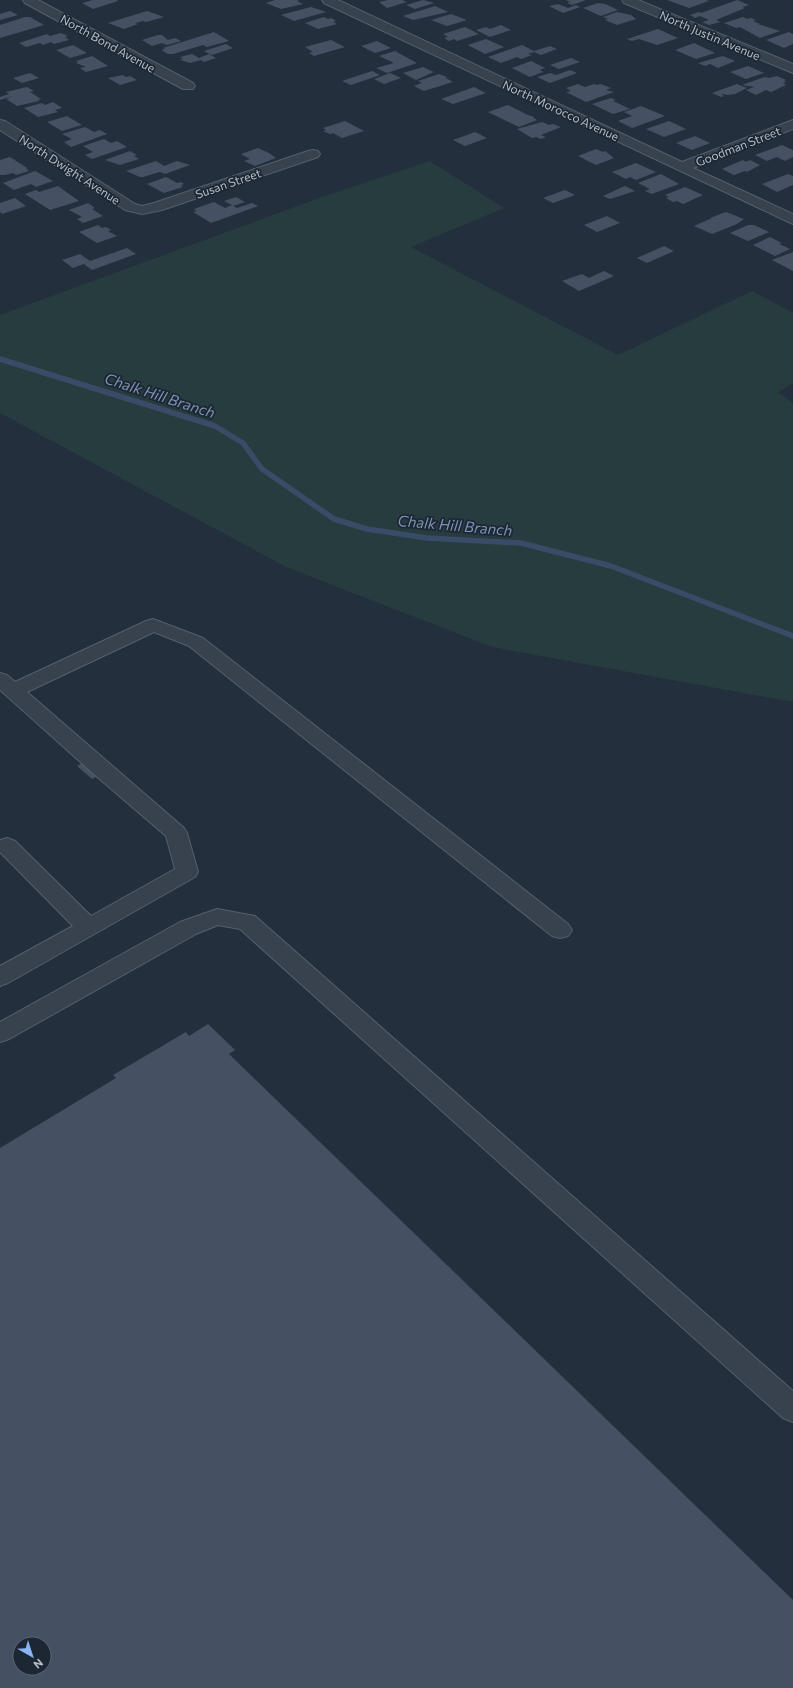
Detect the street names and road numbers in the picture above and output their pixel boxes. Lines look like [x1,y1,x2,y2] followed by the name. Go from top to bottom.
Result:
[657,7,762,63] street label: North Justin Avenue
[58,11,158,75] street label: North Bond Avenue
[501,77,621,143] street label: North Morocco Avenue
[694,123,783,169] street label: Goodman Street
[17,131,123,207] street label: North Dwight Avenue
[193,165,263,201] street label: Susan Street

